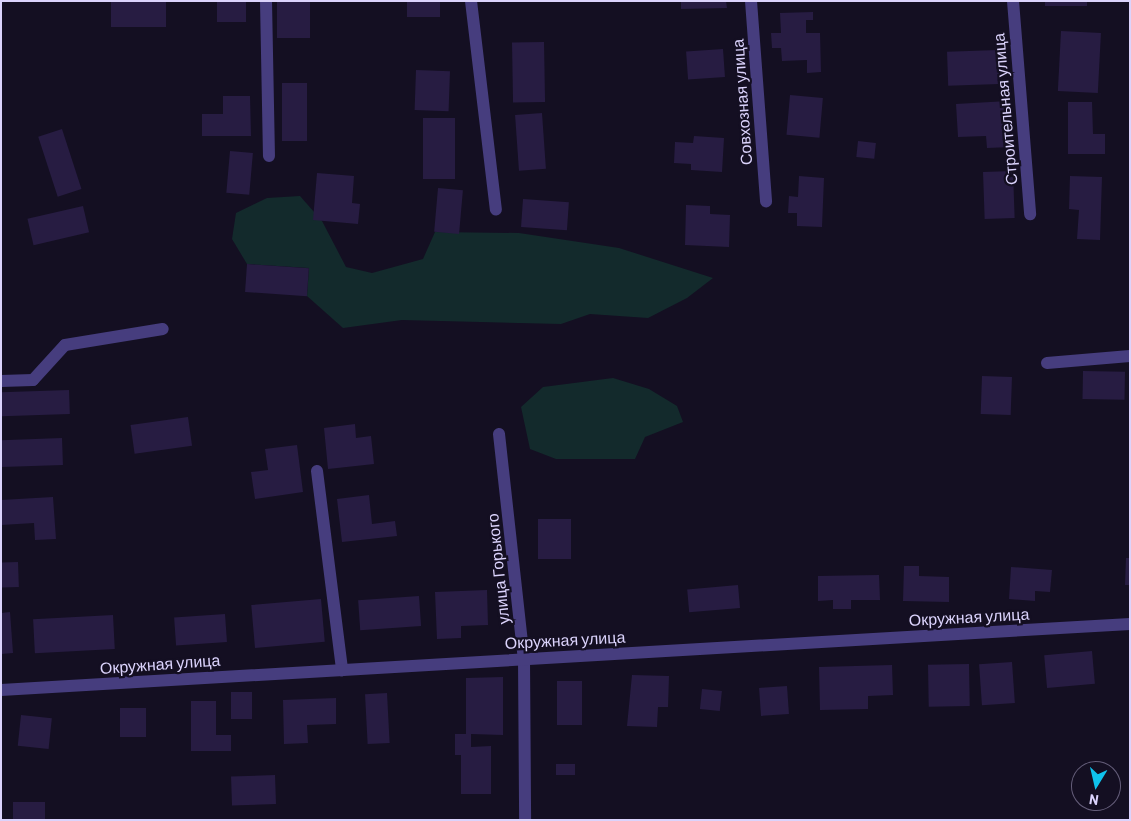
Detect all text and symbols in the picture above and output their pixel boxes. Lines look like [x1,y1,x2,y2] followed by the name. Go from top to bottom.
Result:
[989,32,1021,186] street label: Строительная улица
[728,38,756,166] street label: Совхозная улица
[483,513,513,625] street label: улица Горького
[908,604,1030,630] street label: Окружная улица
[504,627,626,653] street label: Окружная улица
[99,650,221,678] street label: Окружная улица
[1071,761,1121,811] north arrow
[1088,791,1100,809] text: N

